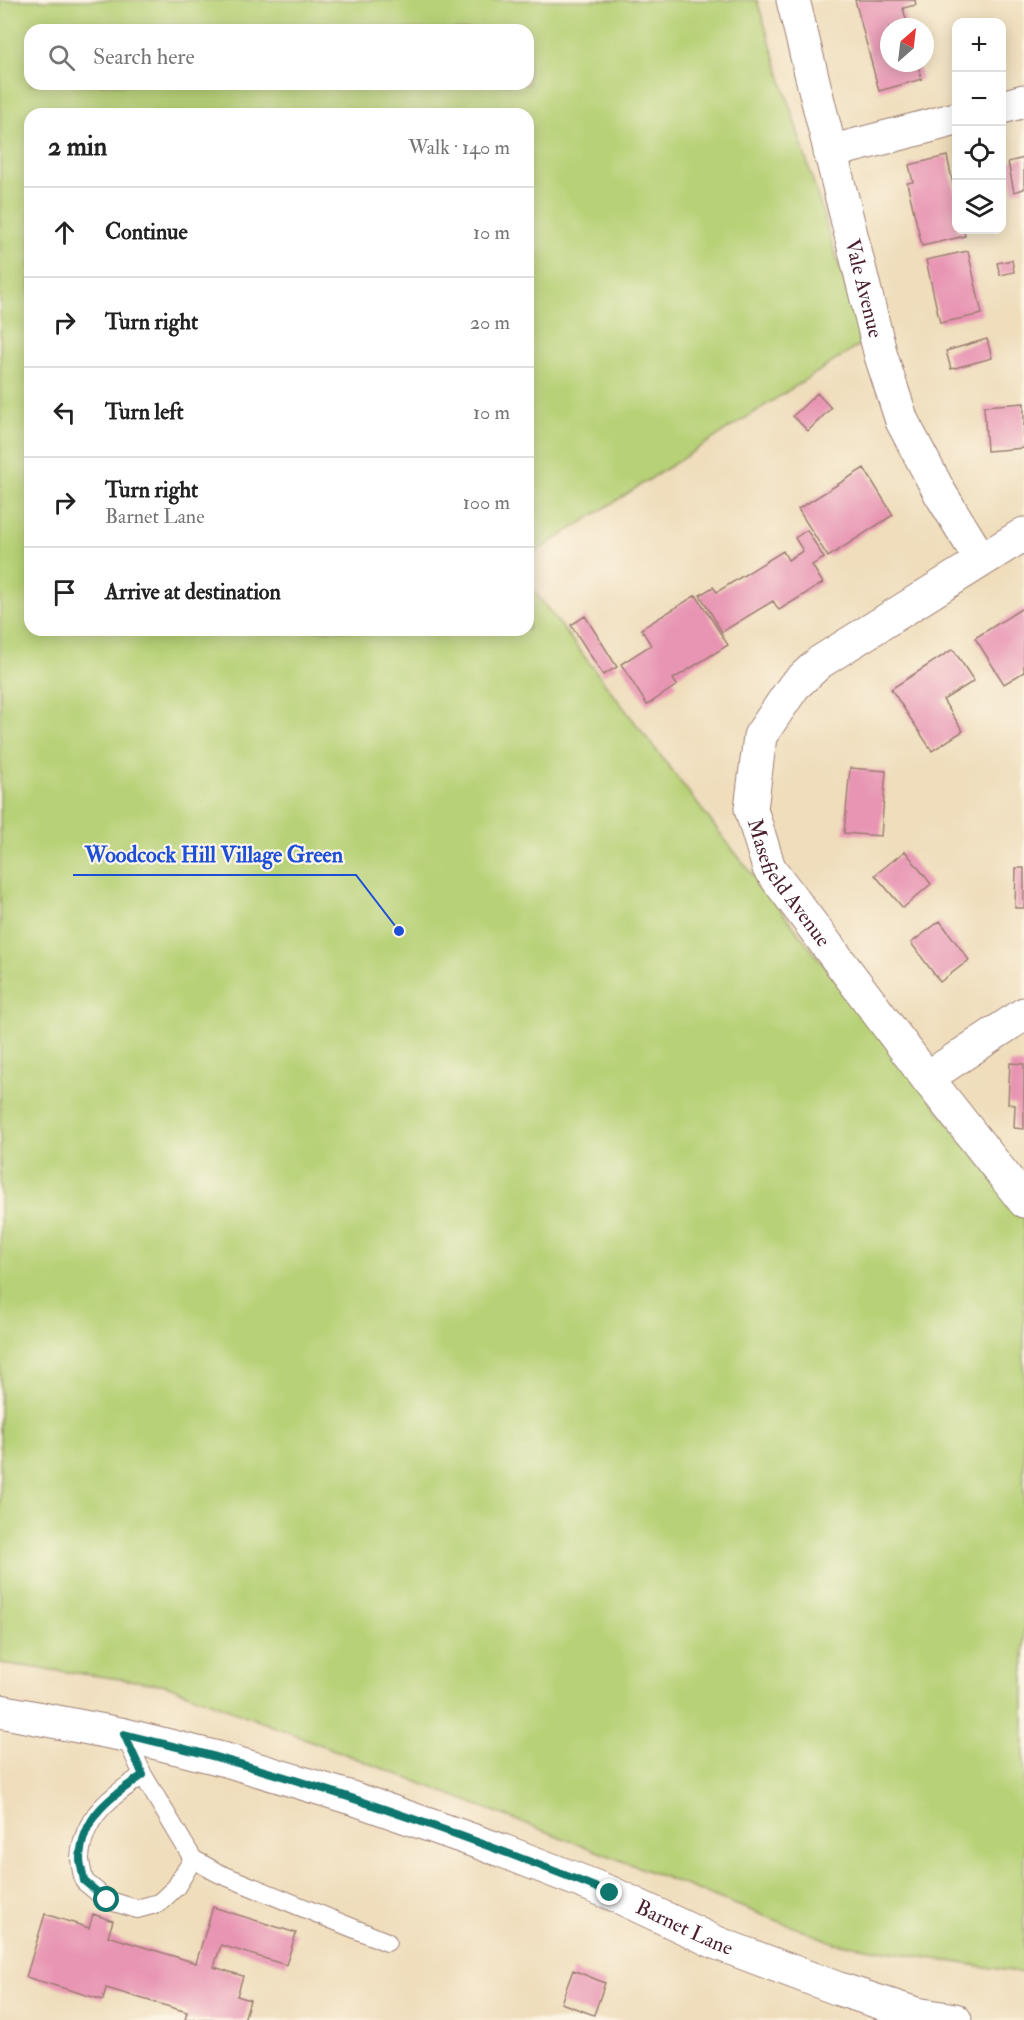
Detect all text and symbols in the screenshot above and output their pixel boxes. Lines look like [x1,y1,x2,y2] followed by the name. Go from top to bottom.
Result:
[880,18,934,72] north arrow
[952,18,1006,234] map controls
[952,18,1006,72] button: +
[24,24,534,90] search box
[45,41,78,74] icon: search
[93,43,195,71] text: Search here
[952,72,1006,126] button: −
[952,126,1006,180] button: locate
[48,131,107,163] text: 2 min
[408,135,510,160] text: Walk · 140 m
[952,180,1006,234] button: layers
[48,216,81,249] icon: ahead
[105,218,188,246] text: Continue
[473,220,510,245] text: 10 m
[839,236,889,341] street label: Vale Avenue
[48,306,81,339] icon: right
[105,308,198,336] text: Turn right
[470,310,510,335] text: 20 m
[48,396,81,429] icon: left
[105,398,184,426] text: Turn left
[473,400,510,425] text: 10 m
[105,476,198,504] text: Turn right
[48,486,81,519] icon: right
[463,490,510,515] text: 100 m
[105,504,205,529] text: Barnet Lane
[48,576,81,609] icon: arrive
[105,578,281,606] text: Arrive at destination
[741,815,837,953] street label: Masefield Avenue
[73,835,356,875] callout: Woodcock Hill Village Green
[84,841,344,870] text: Woodcock Hill Village Green
[596,1879,622,1905] route end
[93,1886,119,1912] route start
[631,1894,737,1962] street label: Barnet Lane

